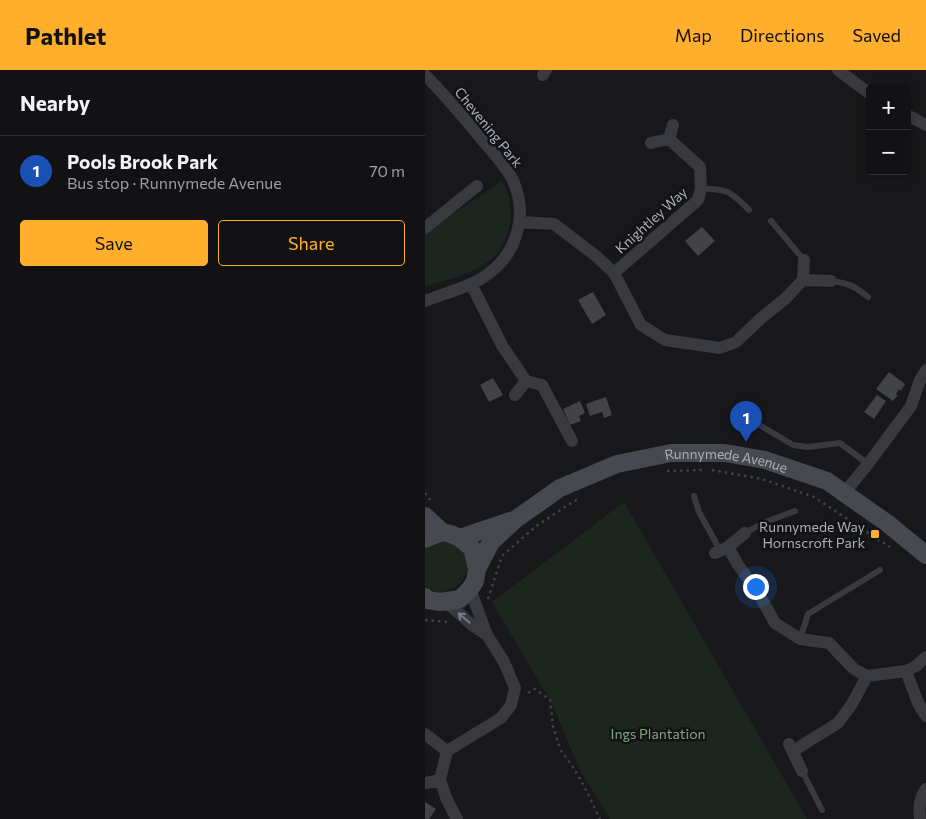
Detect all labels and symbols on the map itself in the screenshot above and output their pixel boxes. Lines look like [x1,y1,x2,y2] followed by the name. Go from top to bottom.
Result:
[451,83,527,171] street label: Chevening Park
[611,183,691,257] street label: Knightley Way
[730,401,762,442] pin: 1
[663,444,790,476] street label: Runnymede Avenue
[759,518,865,551] place label: Runnymede Way Hornscroft Park
[869,528,881,540] marker: Runnymede Way Hornscroft Park
[743,574,769,600] your location
[458,612,471,624] one-way arrow
[610,725,706,742] park label: Ings Plantation

